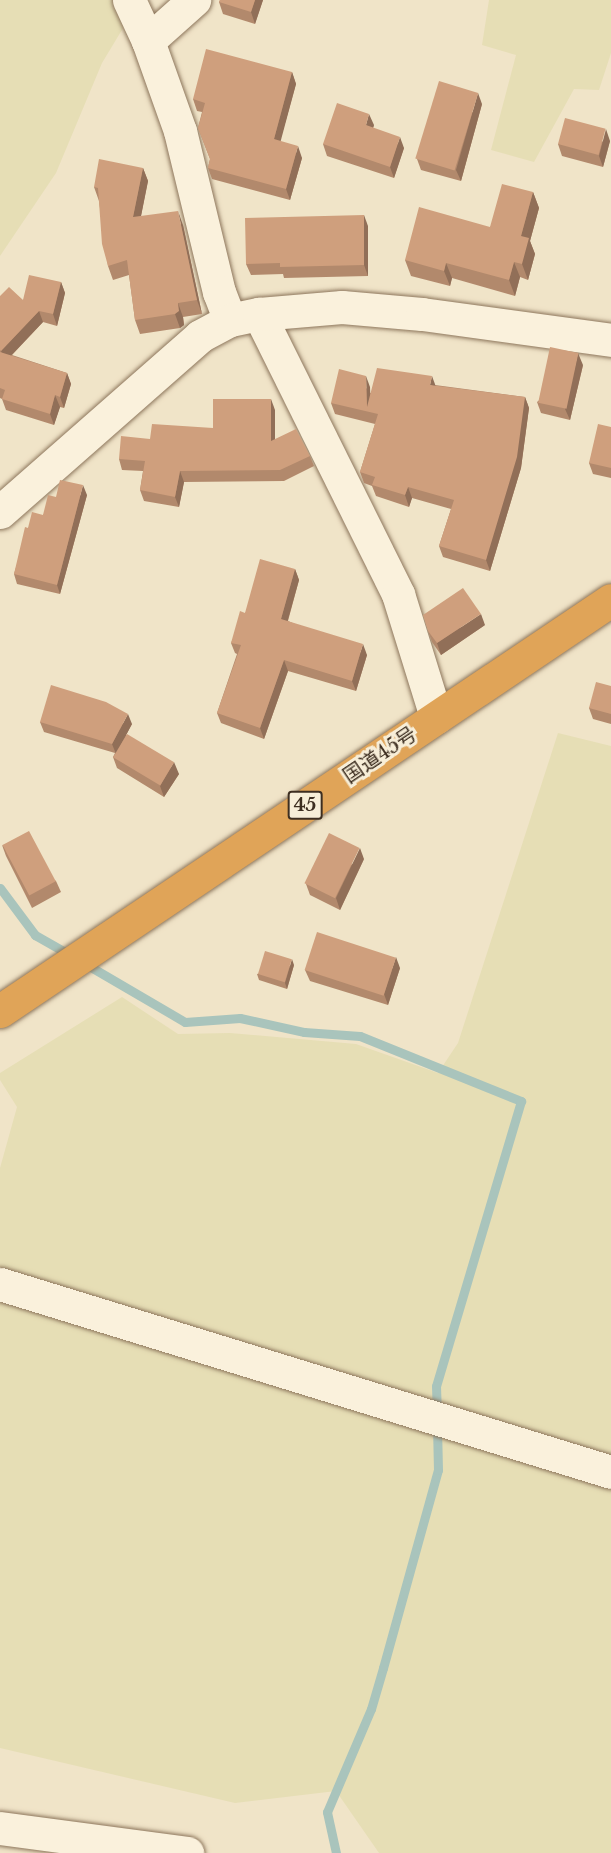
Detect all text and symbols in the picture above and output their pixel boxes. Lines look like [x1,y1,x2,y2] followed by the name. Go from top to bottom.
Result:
[339,722,421,788] street label: 国道45号
[287,790,323,820] road number: 45

